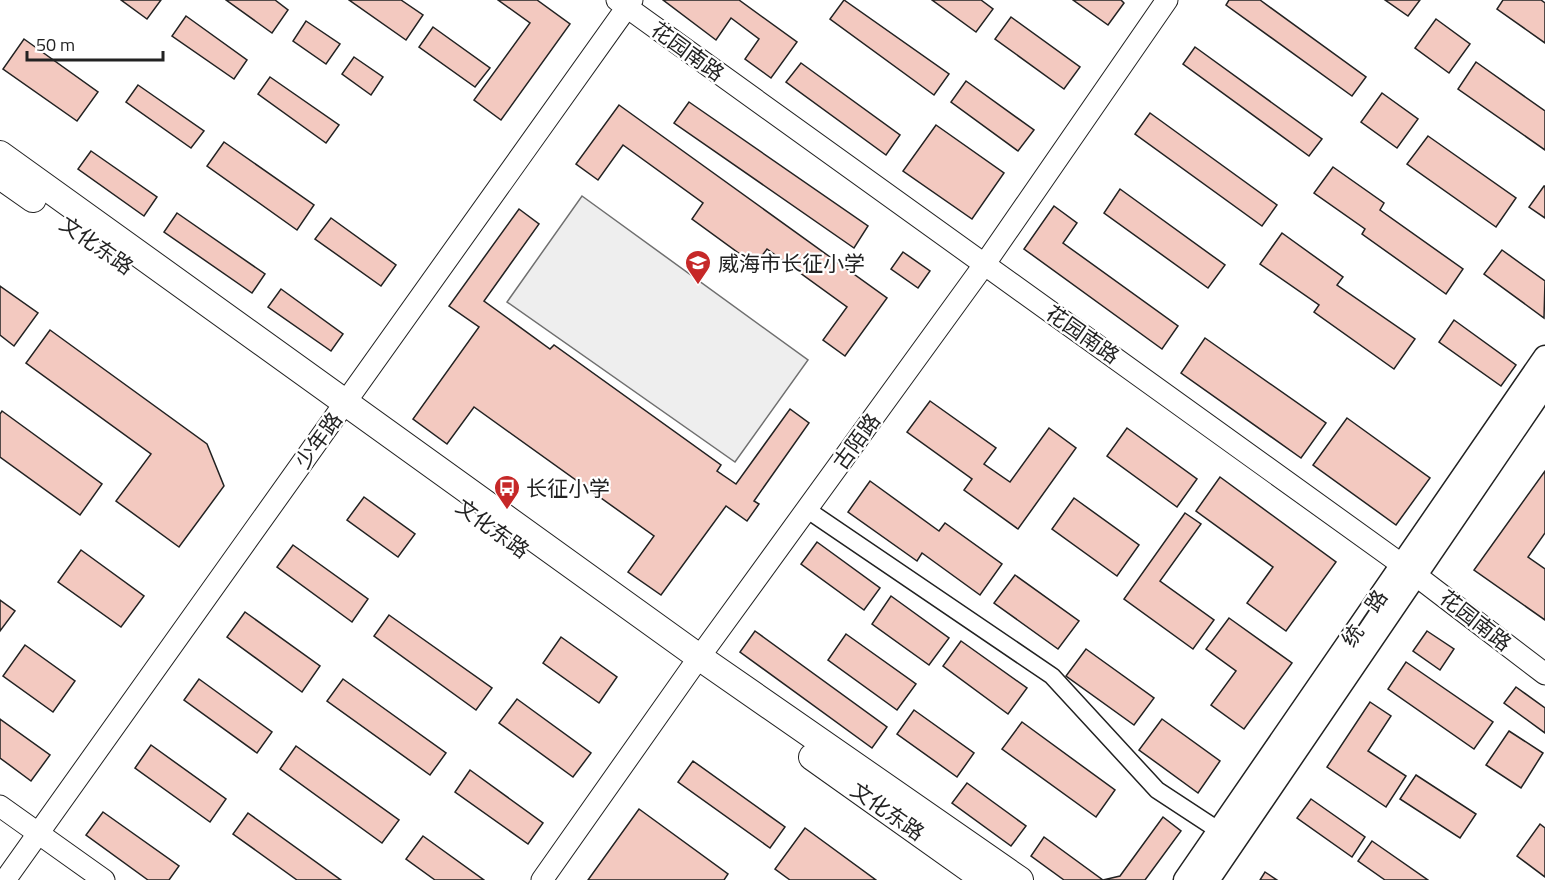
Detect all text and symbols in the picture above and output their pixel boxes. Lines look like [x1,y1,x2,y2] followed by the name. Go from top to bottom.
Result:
[645,13,731,89] street label: 花园南路
[27,24,164,62] scale bar
[36,31,75,58] text: 50 m
[53,208,141,282] street label: 文化东路
[718,247,865,279] place label: 威海市长征小学
[683,248,713,286] school or university icon: 威海市长征小学
[1039,297,1127,371] street label: 花园南路
[287,405,349,475] street label: 少年路
[825,406,887,476] street label: 古陌路
[526,472,610,504] place label: 长征小学
[492,473,522,511] bus stop icon: 长征小学
[450,490,536,566] street label: 文化东路
[1433,582,1519,658] street label: 花园南路
[1333,583,1395,653] street label: 统一路
[844,774,932,848] street label: 文化东路

